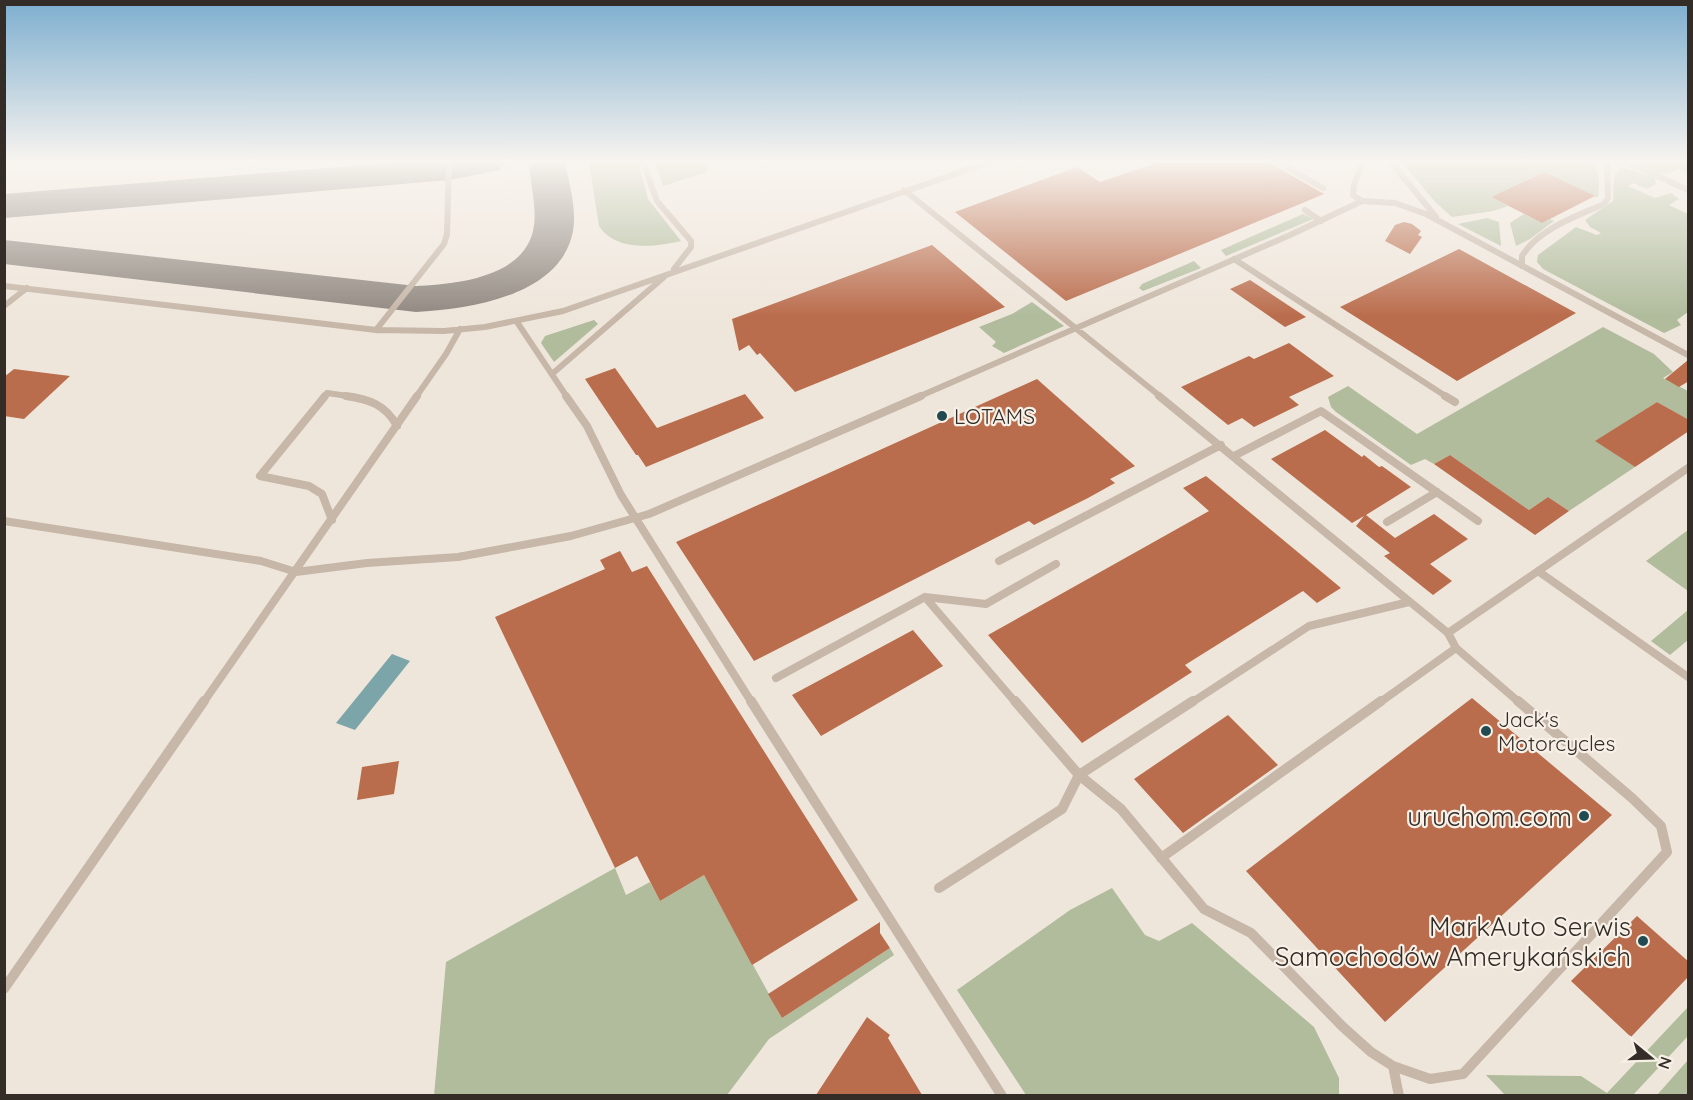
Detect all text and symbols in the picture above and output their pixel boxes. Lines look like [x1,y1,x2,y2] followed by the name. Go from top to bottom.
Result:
[954,403,1035,429] place label: LOTAMS
[935,409,949,423] marker: LOTAMS
[1498,706,1615,756] place label: Jack's Motorcycles
[1479,724,1493,738] marker: Jack's Motorcycles
[1407,800,1572,833] place label: uruchom.com
[1577,809,1591,823] marker: uruchom.com
[1275,910,1631,973] place label: MarkAuto Serwis Samochodów Amerykańskich
[1636,934,1650,948] marker: MarkAuto Serwis Samochodów Amerykańskich
[1621,1028,1681,1088] north arrow
[1654,1054,1677,1072] text: N

